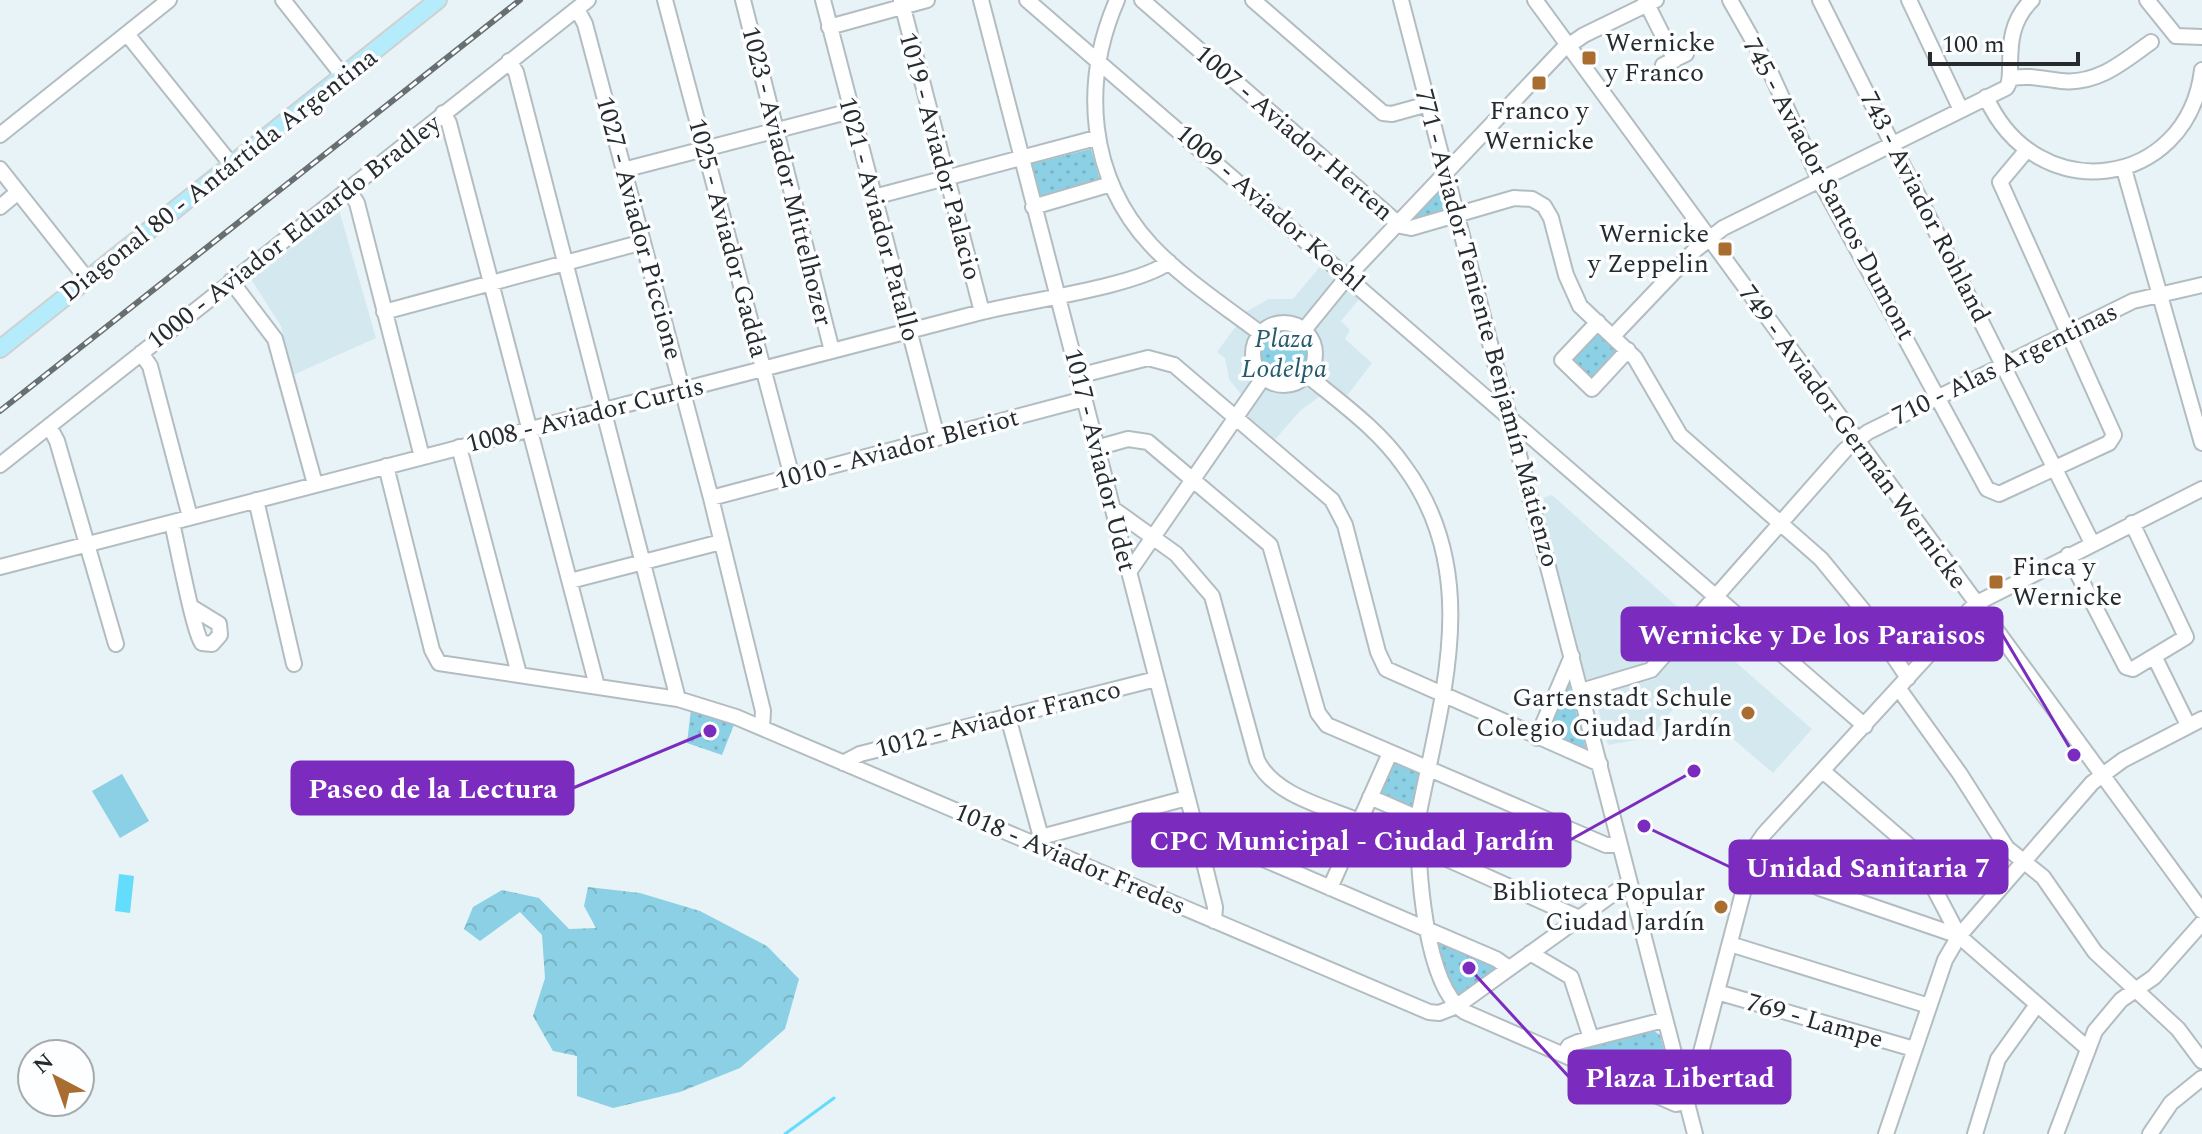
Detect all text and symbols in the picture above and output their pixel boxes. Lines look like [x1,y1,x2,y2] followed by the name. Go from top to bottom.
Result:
[1930,16,2078,66] scale bar
[730,22,844,330] street label: 1023 - Aviador Mittelhozer
[1604,23,1715,93] place label: Wernicke y Franco
[888,27,992,285] street label: 1019 - Aviador Palacio
[1942,27,2005,63] text: 100 m
[1732,31,1926,347] street label: 745 - Aviador Santos Dumont
[1185,35,1403,231] street label: 1007 - Aviador Herten
[52,38,387,312] street label: Diagonal 80 - Antártida Argentina
[1580,49,1598,67] marker: Wernicke y Franco
[1530,74,1548,92] marker: Franco y Wernicke
[1404,84,1570,572] street label: 771 - Aviador Teniente Benjamín Matienzo
[1849,84,2001,330] street label: 743 - Aviador Rohland
[1484,91,1594,161] place label: Franco y Wernicke
[585,92,693,364] street label: 1027 - Aviador Piccione
[827,92,931,346] street label: 1021 - Aviador Patallo
[138,103,451,360] street label: 1000 - Aviador Eduardo Bradley
[677,114,779,362] street label: 1025 - Aviador Gadda
[1166,114,1374,302] street label: 1009 - Aviador Koehl
[1587,214,1709,284] place label: Wernicke y Zeppelin
[1716,240,1734,258] marker: Wernicke y Zeppelin
[1729,276,1977,598] street label: 749 - Aviador Germán Wernicke
[1885,292,2125,436] street label: 710 - Alas Argentinas
[1241,319,1327,389] park label: Plaza Lodelpa
[1053,344,1147,576] street label: 1017 - Aviador Udet
[462,366,708,464] street label: 1008 - Aviador Curtis
[771,397,1023,501] street label: 1010 - Aviador Bleriot
[2012,547,2122,617] place label: Finca y Wernicke
[1987,573,2005,591] marker: Finca y Wernicke
[1622,608,2002,660] callout: Wernicke y De los Paraisos
[1638,614,1986,657] text: Wernicke y De los Paraisos
[871,669,1125,769] street label: 1012 - Aviador Franco
[1476,678,1732,748] place label: Gartenstadt Schule Colegio Ciudad Jardín
[1739,704,1757,722] marker: Gartenstadt Schule Colegio Ciudad Jardín
[292,762,573,814] callout: Paseo de la Lectura
[308,768,558,811] text: Paseo de la Lectura
[948,792,1192,926] street label: 1018 - Aviador Fredes
[1133,814,1570,866] callout: CPC Municipal - Ciudad Jardín
[1150,820,1554,863] text: CPC Municipal - Ciudad Jardín
[1730,841,2007,893] callout: Unidad Sanitaria 7
[1746,847,1990,890] text: Unidad Sanitaria 7
[1492,872,1705,942] place label: Biblioteca Popular Ciudad Jardín
[1712,898,1730,916] marker: Biblioteca Popular Ciudad Jardín
[1742,982,1888,1060] street label: 769 - Lampe
[16,1038,96,1118] north arrow
[26,1046,61,1082] text: N
[1569,1051,1790,1103] callout: Plaza Libertad
[1585,1057,1775,1100] text: Plaza Libertad

